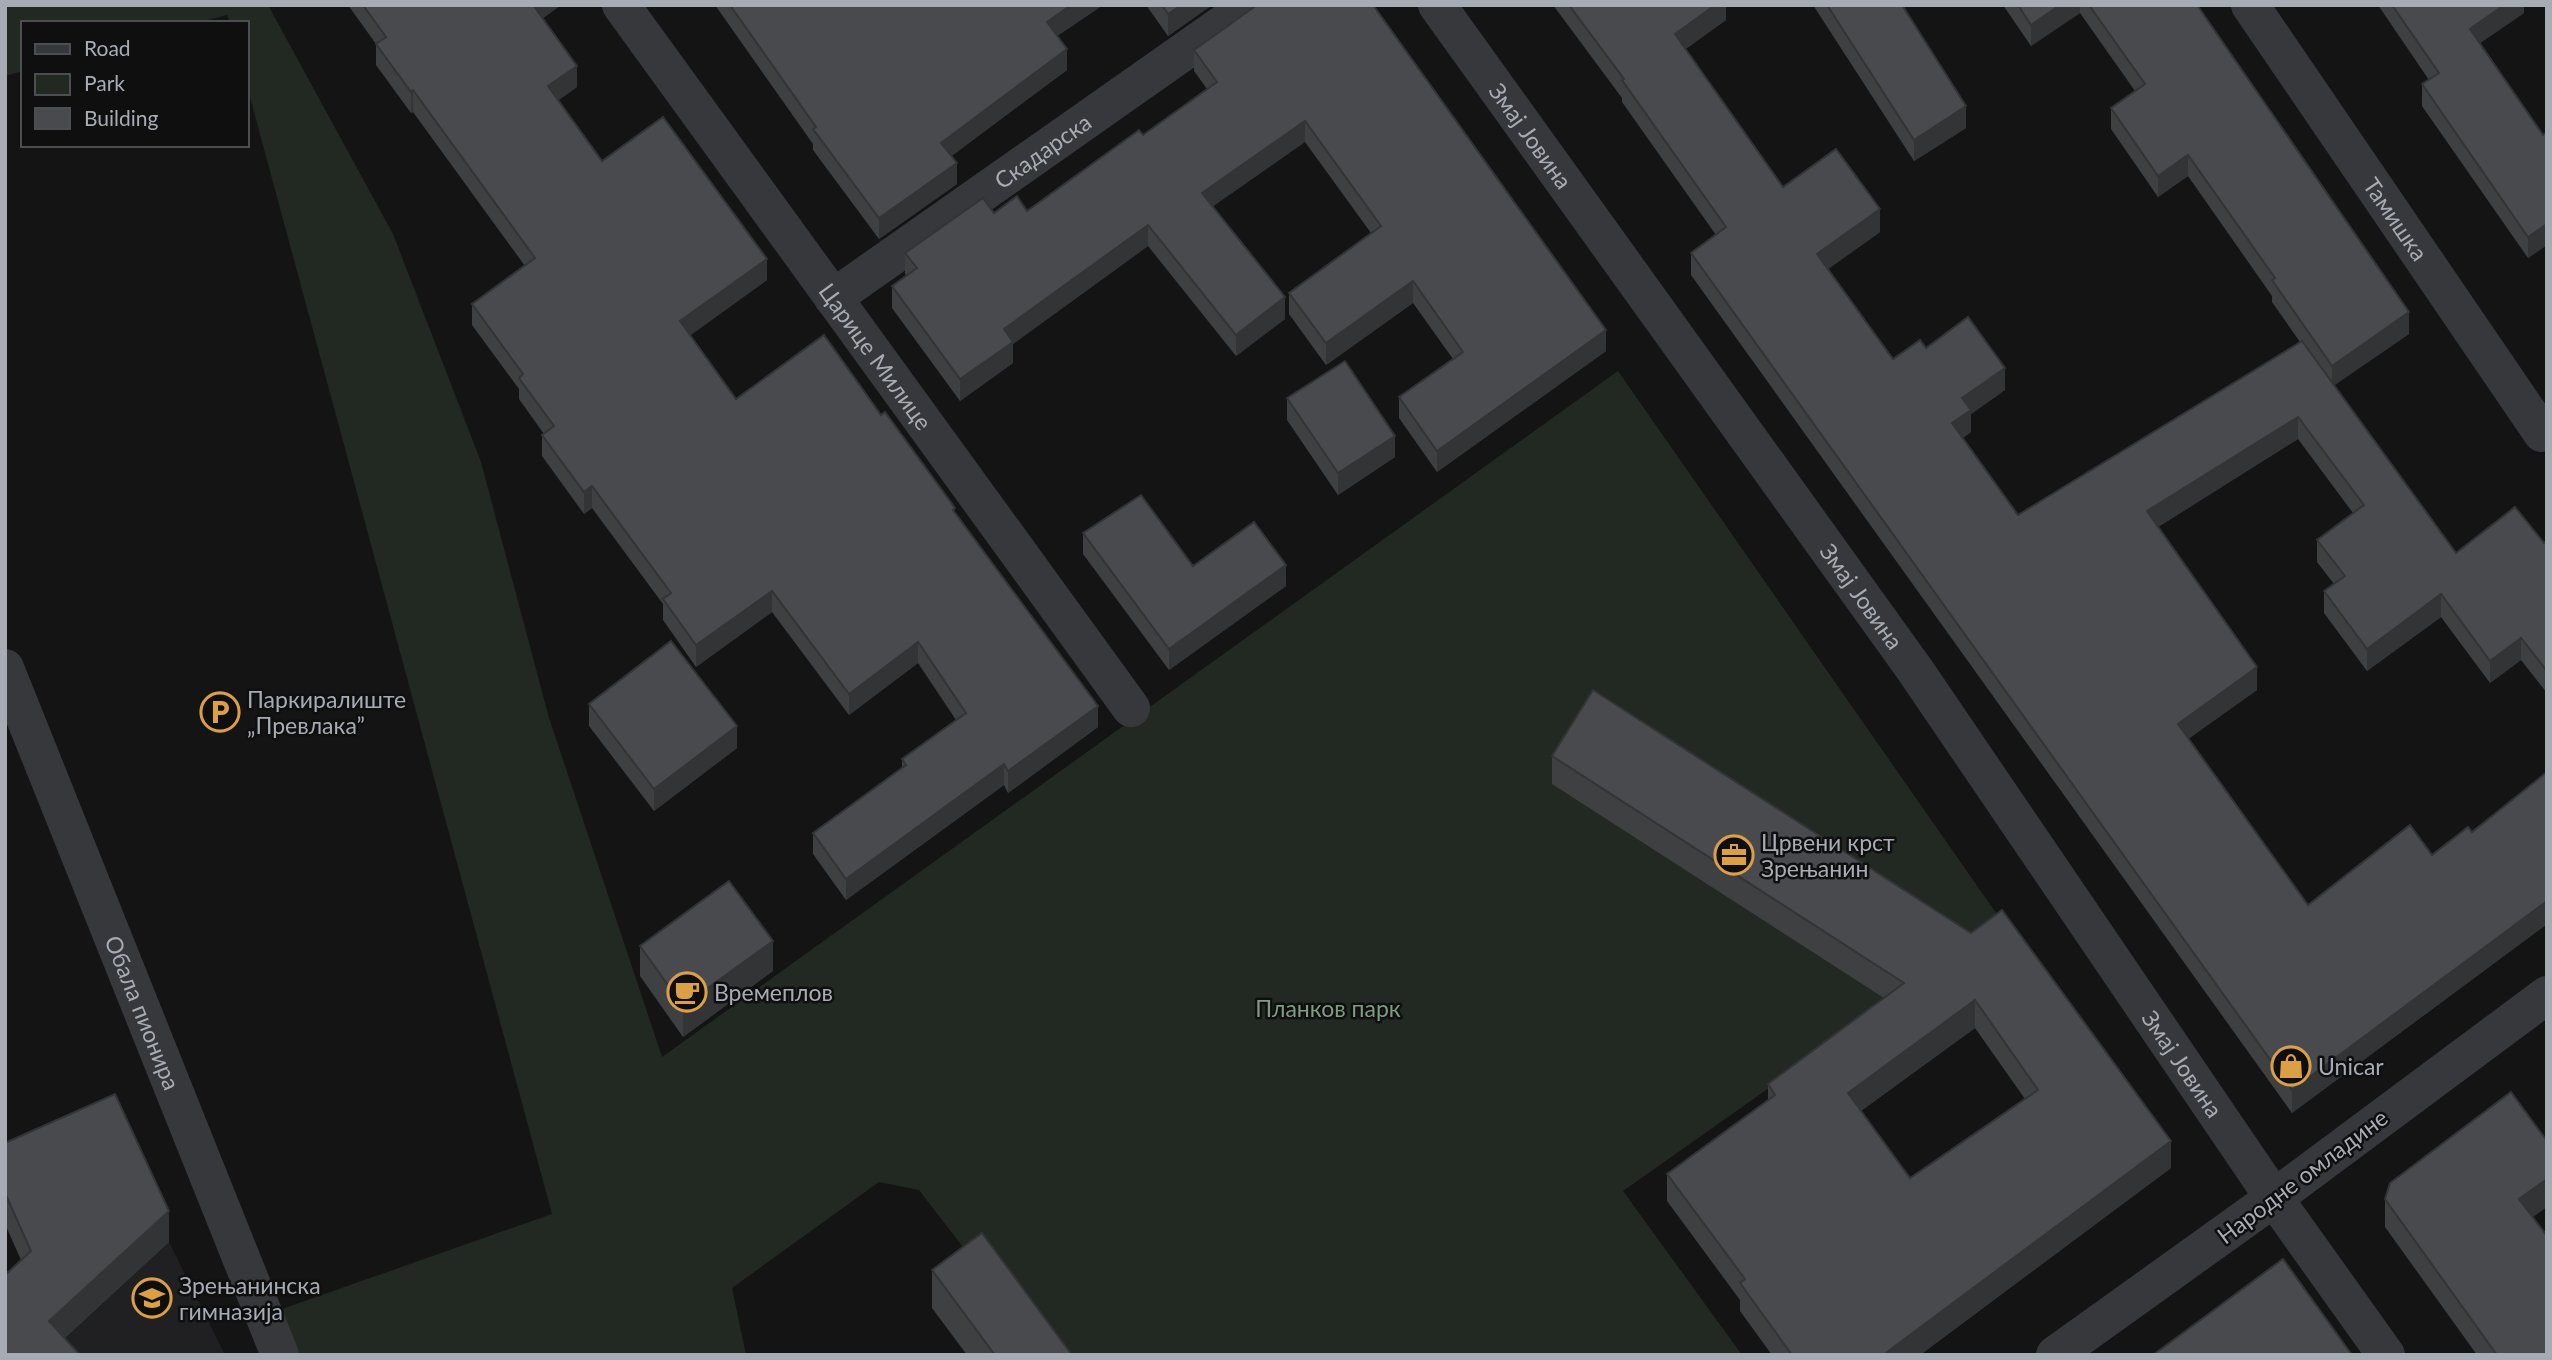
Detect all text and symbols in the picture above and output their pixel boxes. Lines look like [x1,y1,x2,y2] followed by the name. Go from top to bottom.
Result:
[21,21,248,147] legend
[84,35,131,60] text: Road
[84,70,125,95] text: Park
[1484,77,1578,194] street label: Змај Јовина
[84,105,159,130] text: Building
[989,107,1096,194] street label: Скадарска
[2358,172,2434,266] street label: Тамишка
[813,278,938,435] street label: Царице Милице
[1814,538,1909,654] street label: Змај Јовина
[247,685,406,739] place label: Паркиралиште „Превлака”
[199,691,241,733] parking icon: Паркиралиште „Превлака”
[1761,828,1895,882] place label: Црвени крст Зрењанин
[1713,834,1755,876] office icon: Црвени крст Зрењанин
[99,931,186,1094] street label: Обала пионира
[666,971,708,1013] cafe icon: Времеплов
[714,978,833,1006] place label: Времеплов
[1255,994,1401,1022] park label: Планков парк
[2136,1005,2229,1123] street label: Змај Јовина
[2270,1045,2312,1087] shop icon: Unicar
[2318,1052,2384,1080] place label: Unicar
[2211,1103,2393,1249] street label: Народне омладине
[179,1271,321,1325] place label: Зрењанинска гимназија
[131,1277,173,1319] school or university icon: Зрењанинска гимназија

